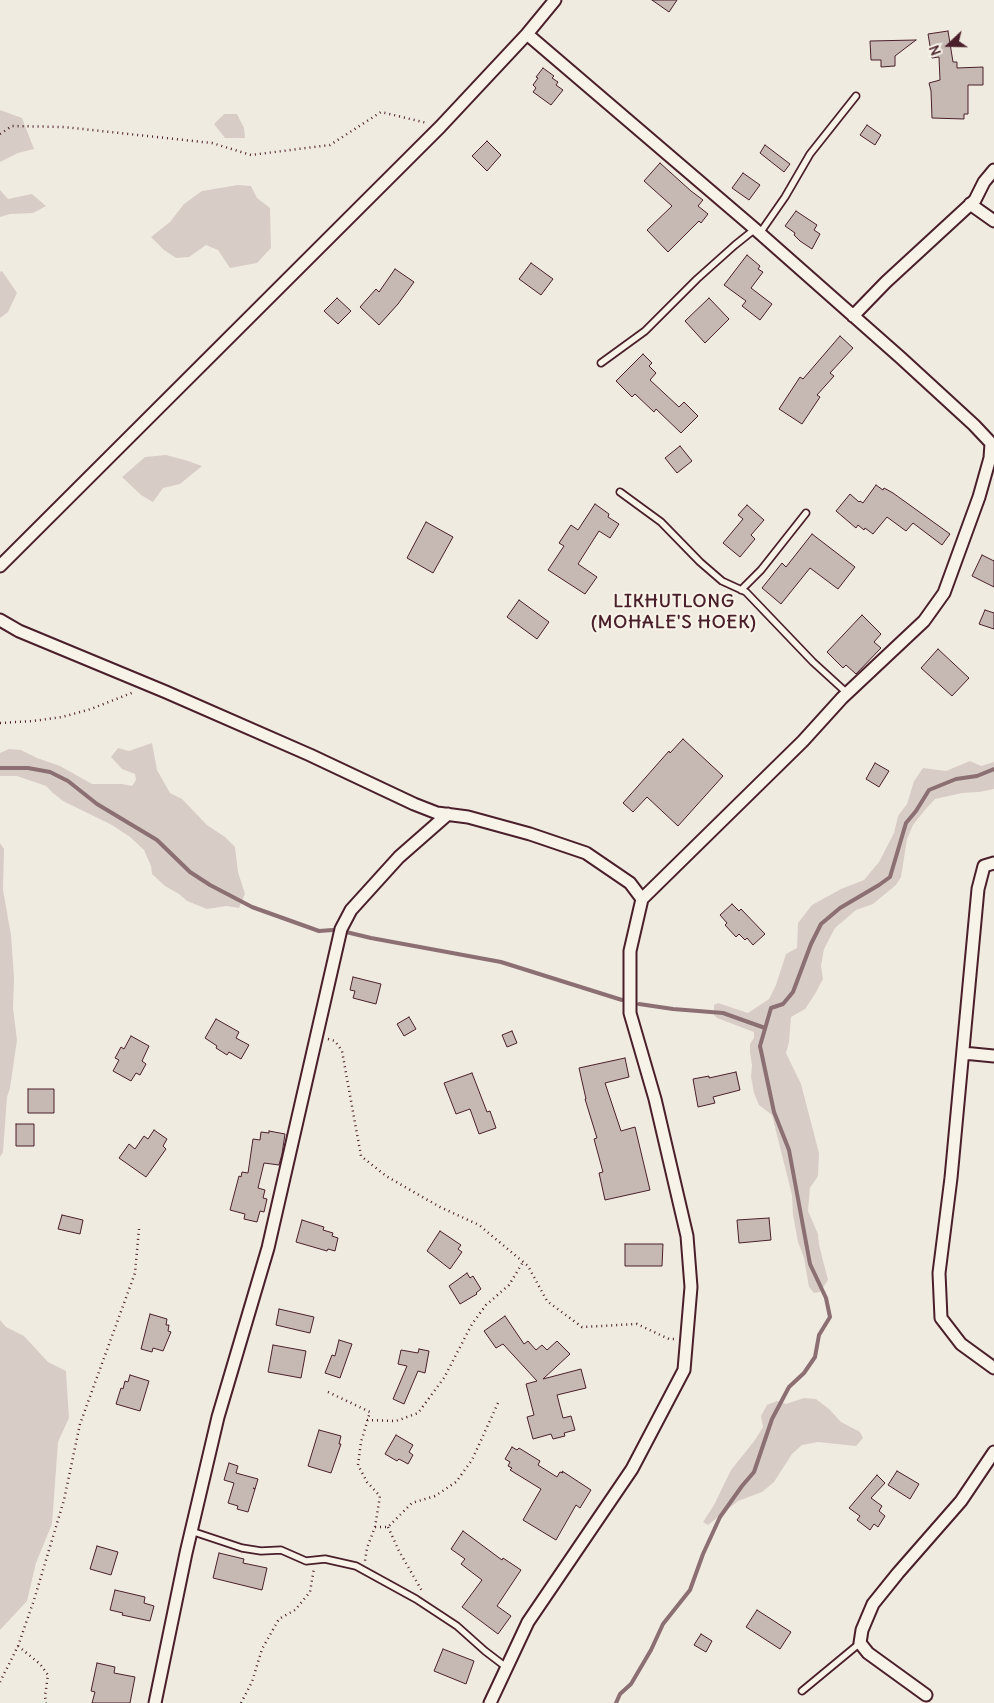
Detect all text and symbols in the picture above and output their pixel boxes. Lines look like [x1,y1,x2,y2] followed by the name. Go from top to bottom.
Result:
[924,20,974,70] north arrow
[925,43,945,58] text: N
[589,591,759,634] district label: LIKHUTLONG (MOHALE'S HOEK)

